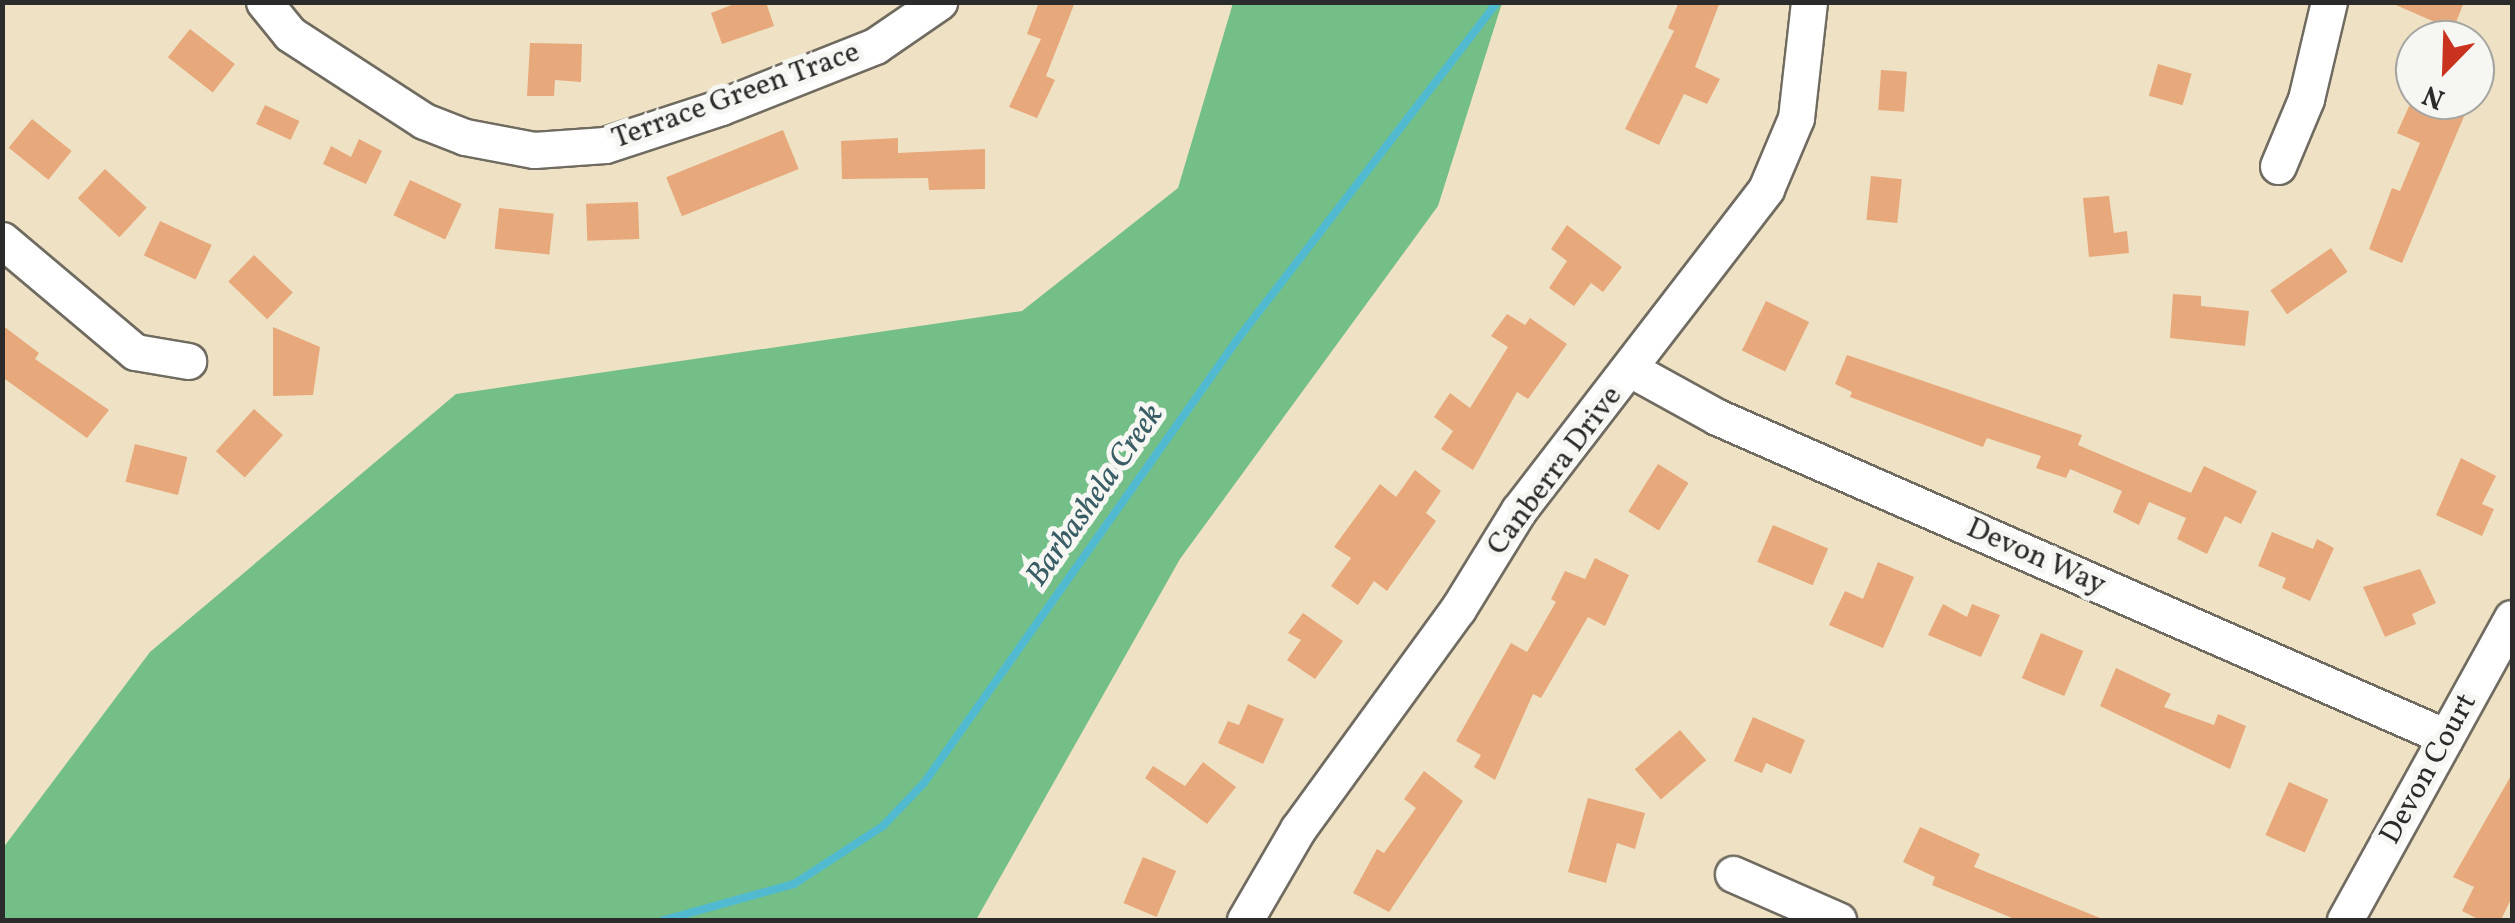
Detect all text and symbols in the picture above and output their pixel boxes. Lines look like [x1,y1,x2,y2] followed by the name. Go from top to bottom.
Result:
[2395,20,2495,120] north arrow
[607,34,865,158] street label: Terrace Green Trace
[2417,74,2451,118] text: N
[1480,379,1630,563] street label: Canberra Drive
[1019,398,1173,594] water label: Barbashela Creek
[1960,510,2112,604] street label: Devon Way
[2373,687,2485,851] street label: Devon Court

